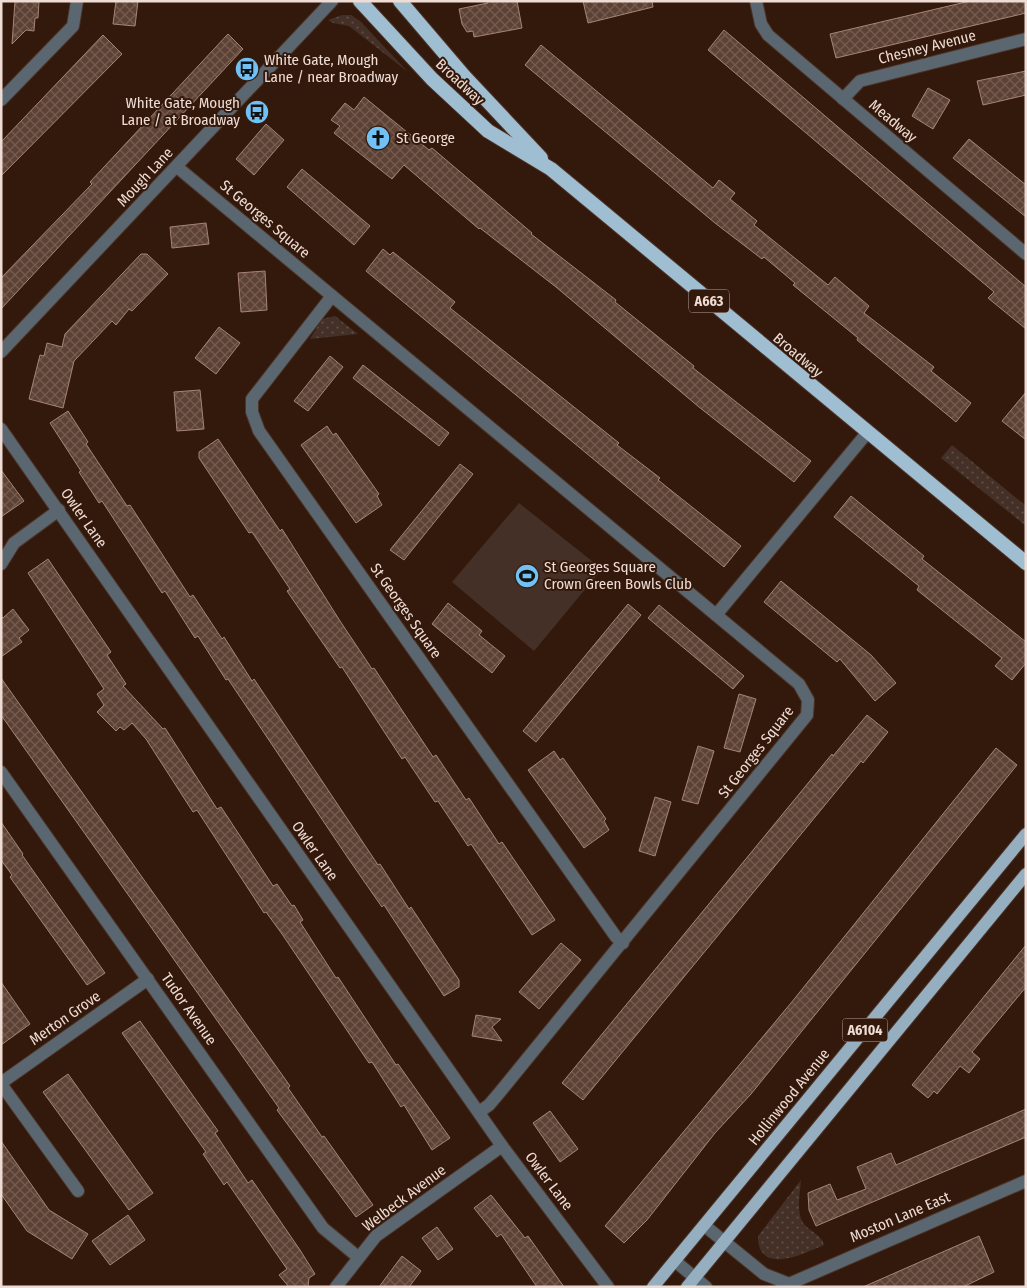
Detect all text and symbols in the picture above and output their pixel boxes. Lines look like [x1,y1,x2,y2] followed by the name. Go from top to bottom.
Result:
[876,26,978,68] street label: Chesney Avenue
[264,51,398,86] place label: White Gate, Mough Lane / near Broadway
[432,55,488,109] street label: Broadway
[234,56,260,82] bus stop icon: White Gate, Mough Lane / near Broadway
[121,94,240,129] place label: White Gate, Mough Lane / at Broadway
[865,96,921,146] street label: Meadway
[244,99,270,125] bus stop icon: White Gate, Mough Lane / at Broadway
[365,125,391,151] church icon: St George
[396,129,455,147] place label: St George
[113,144,177,210] street label: Mough Lane
[216,176,314,262] street label: St Georges Square
[689,290,729,312] road number: A663
[769,329,827,381] street label: Broadway
[57,485,111,551] street label: Owler Lane
[544,558,692,593] place label: St Georges Square Crown Green Bowls Club
[367,560,445,662] street label: St Georges Square
[514,563,540,589] sports icon: St Georges Square Crown Green Bowls Club
[714,702,798,802] street label: St Georges Square
[288,818,342,884] street label: Owler Lane
[158,969,220,1049] street label: Tudor Avenue
[26,987,104,1049] street label: Merton Grove
[842,1018,888,1042] road number: A6104
[745,1045,833,1149] street label: Hollinwood Avenue
[521,1148,577,1214] street label: Owler Lane
[359,1161,449,1235] street label: Welbeck Avenue
[847,1188,953,1246] street label: Moston Lane East

